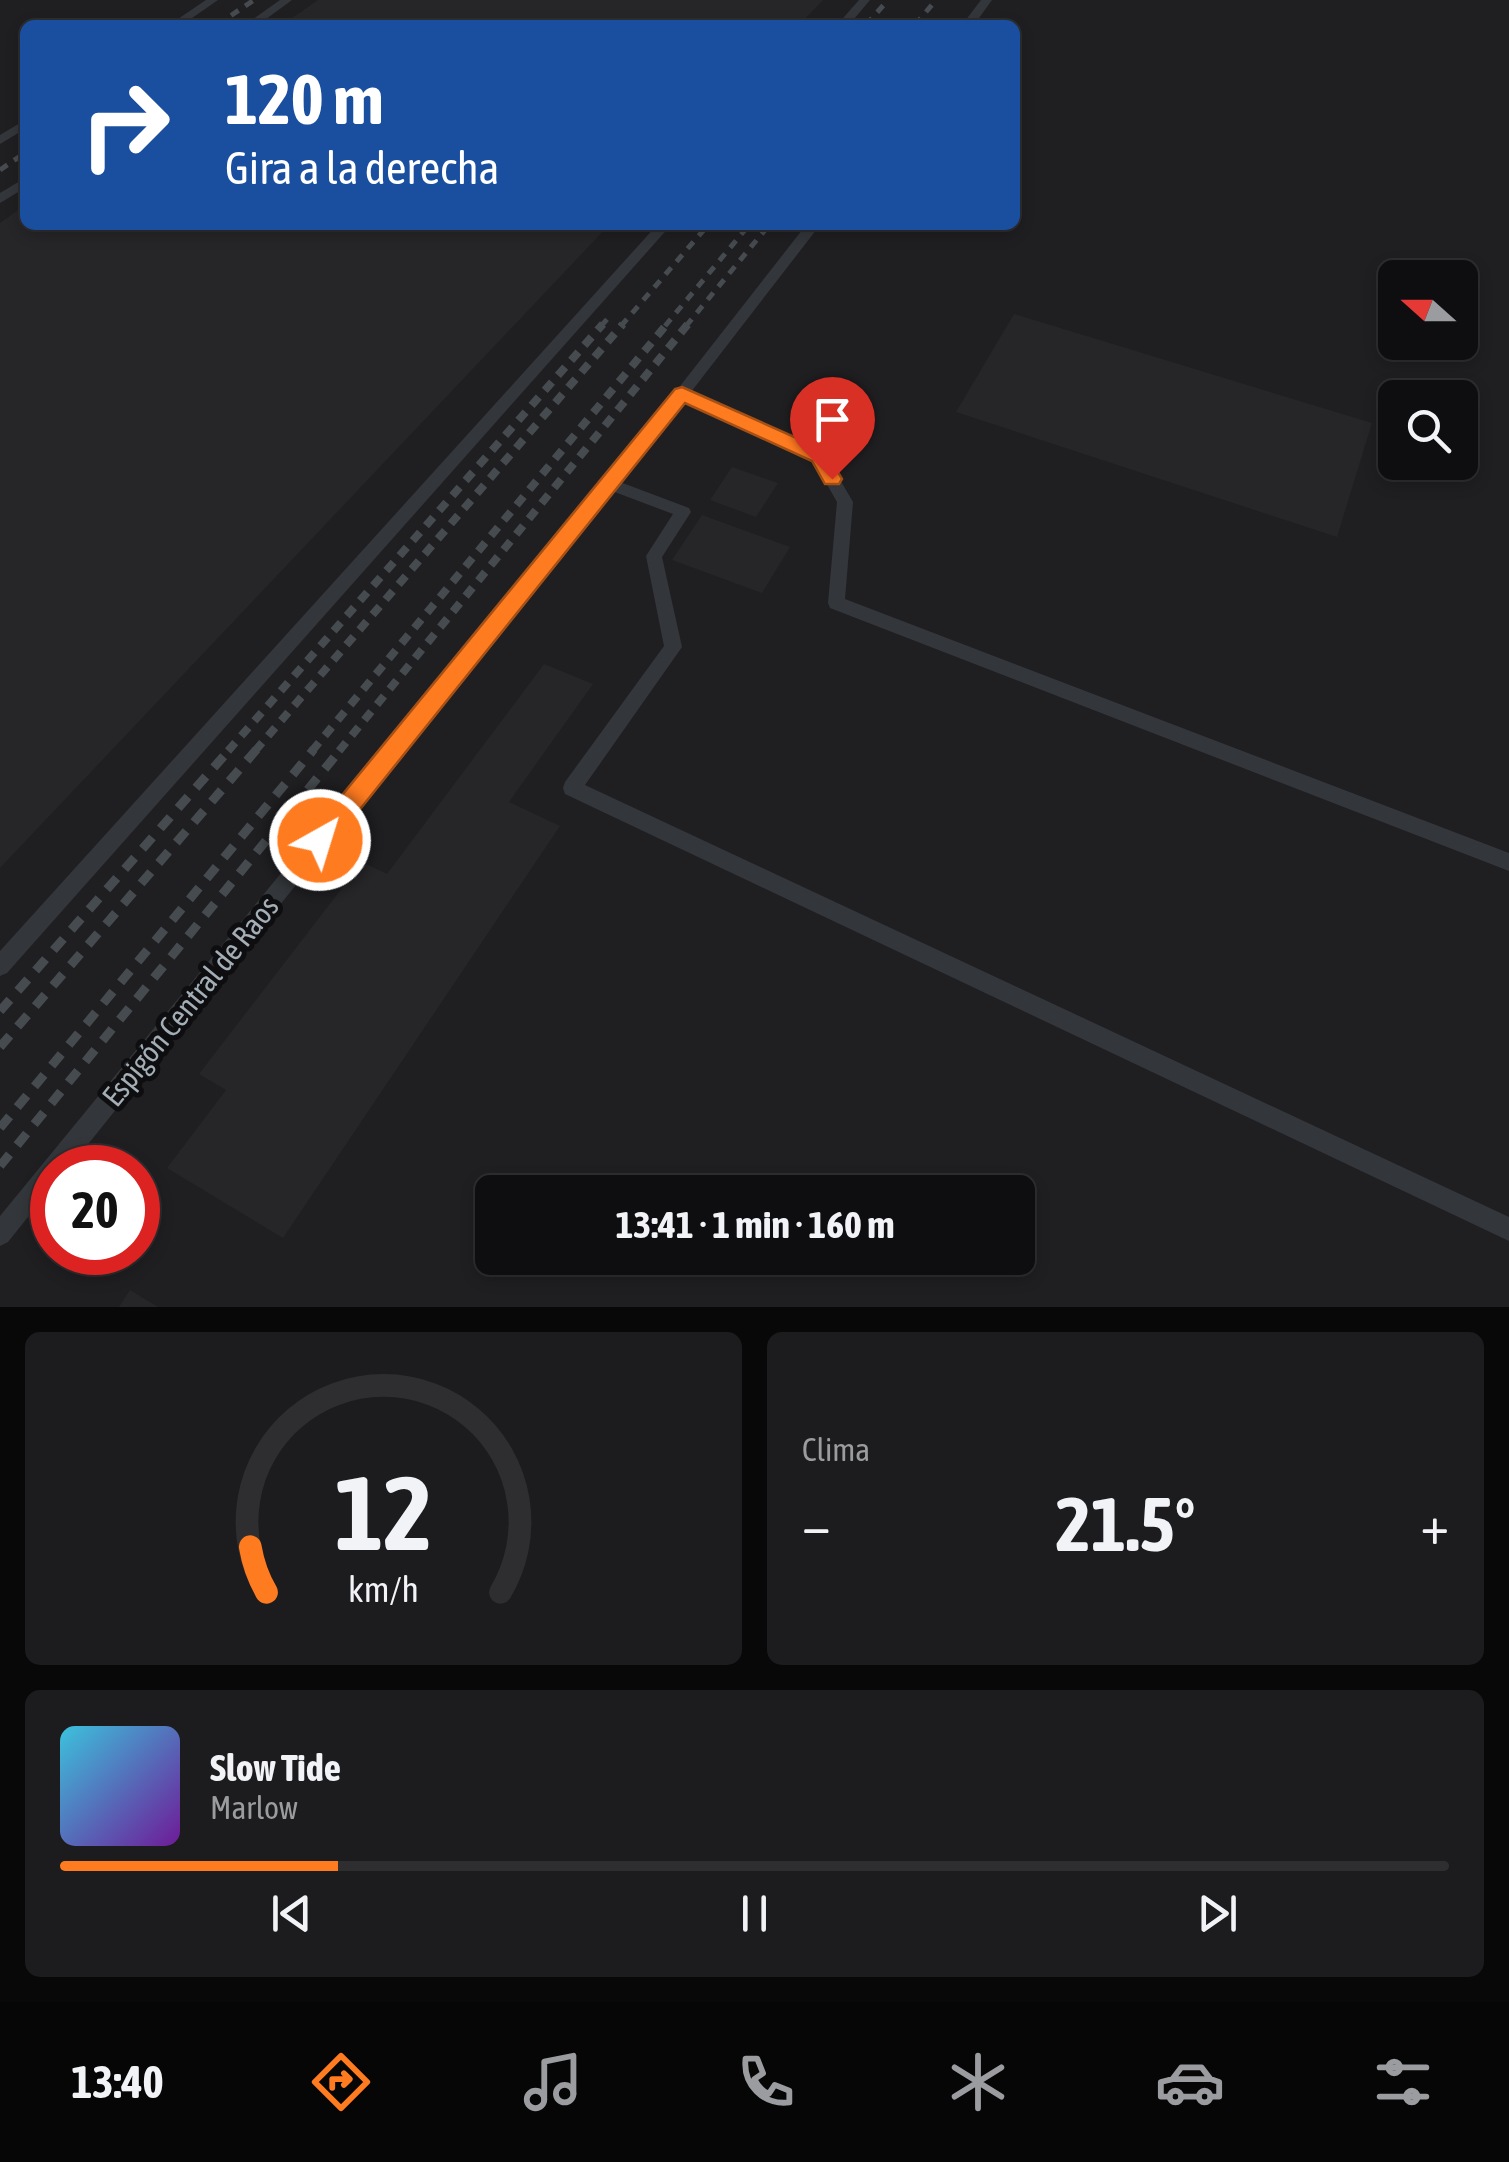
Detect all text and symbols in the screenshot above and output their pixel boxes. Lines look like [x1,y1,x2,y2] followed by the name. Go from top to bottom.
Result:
[225,59,384,139] text: 120 m
[60,60,190,190] icon: right
[225,142,499,194] text: Gira a la derecha
[1378,260,1478,360] north arrow
[1378,260,1478,480] map controls
[790,377,875,480] pin
[1378,380,1478,480] button: search
[805,392,860,447] icon: arrive
[268,788,372,892] position arrow
[95,889,285,1113] street label: Espigón Central de Raos
[30,1145,160,1275] speed limit sign: 20
[615,1203,895,1246] text: 13:41 · 1 min · 160 m
[802,1431,870,1468] text: Clima
[335,1453,432,1572] text: 12
[1056,1481,1195,1567] text: 21.5°
[802,1493,831,1556] text: −
[1420,1493,1449,1556] text: +
[348,1569,419,1610] text: km/h
[210,1746,341,1789] text: Slow Tide
[210,1789,298,1826] text: Marlow
[264,1886,319,1941] icon: previous
[727,1886,782,1941] icon: pause
[1190,1886,1245,1941] icon: next
[306,2047,376,2117] icon: directions
[518,2047,588,2117] icon: music
[731,2047,801,2117] icon: phone
[943,2047,1013,2117] icon: climate
[1155,2047,1225,2117] icon: car
[1368,2047,1438,2117] icon: filters
[71,2056,164,2108] text: 13:40

